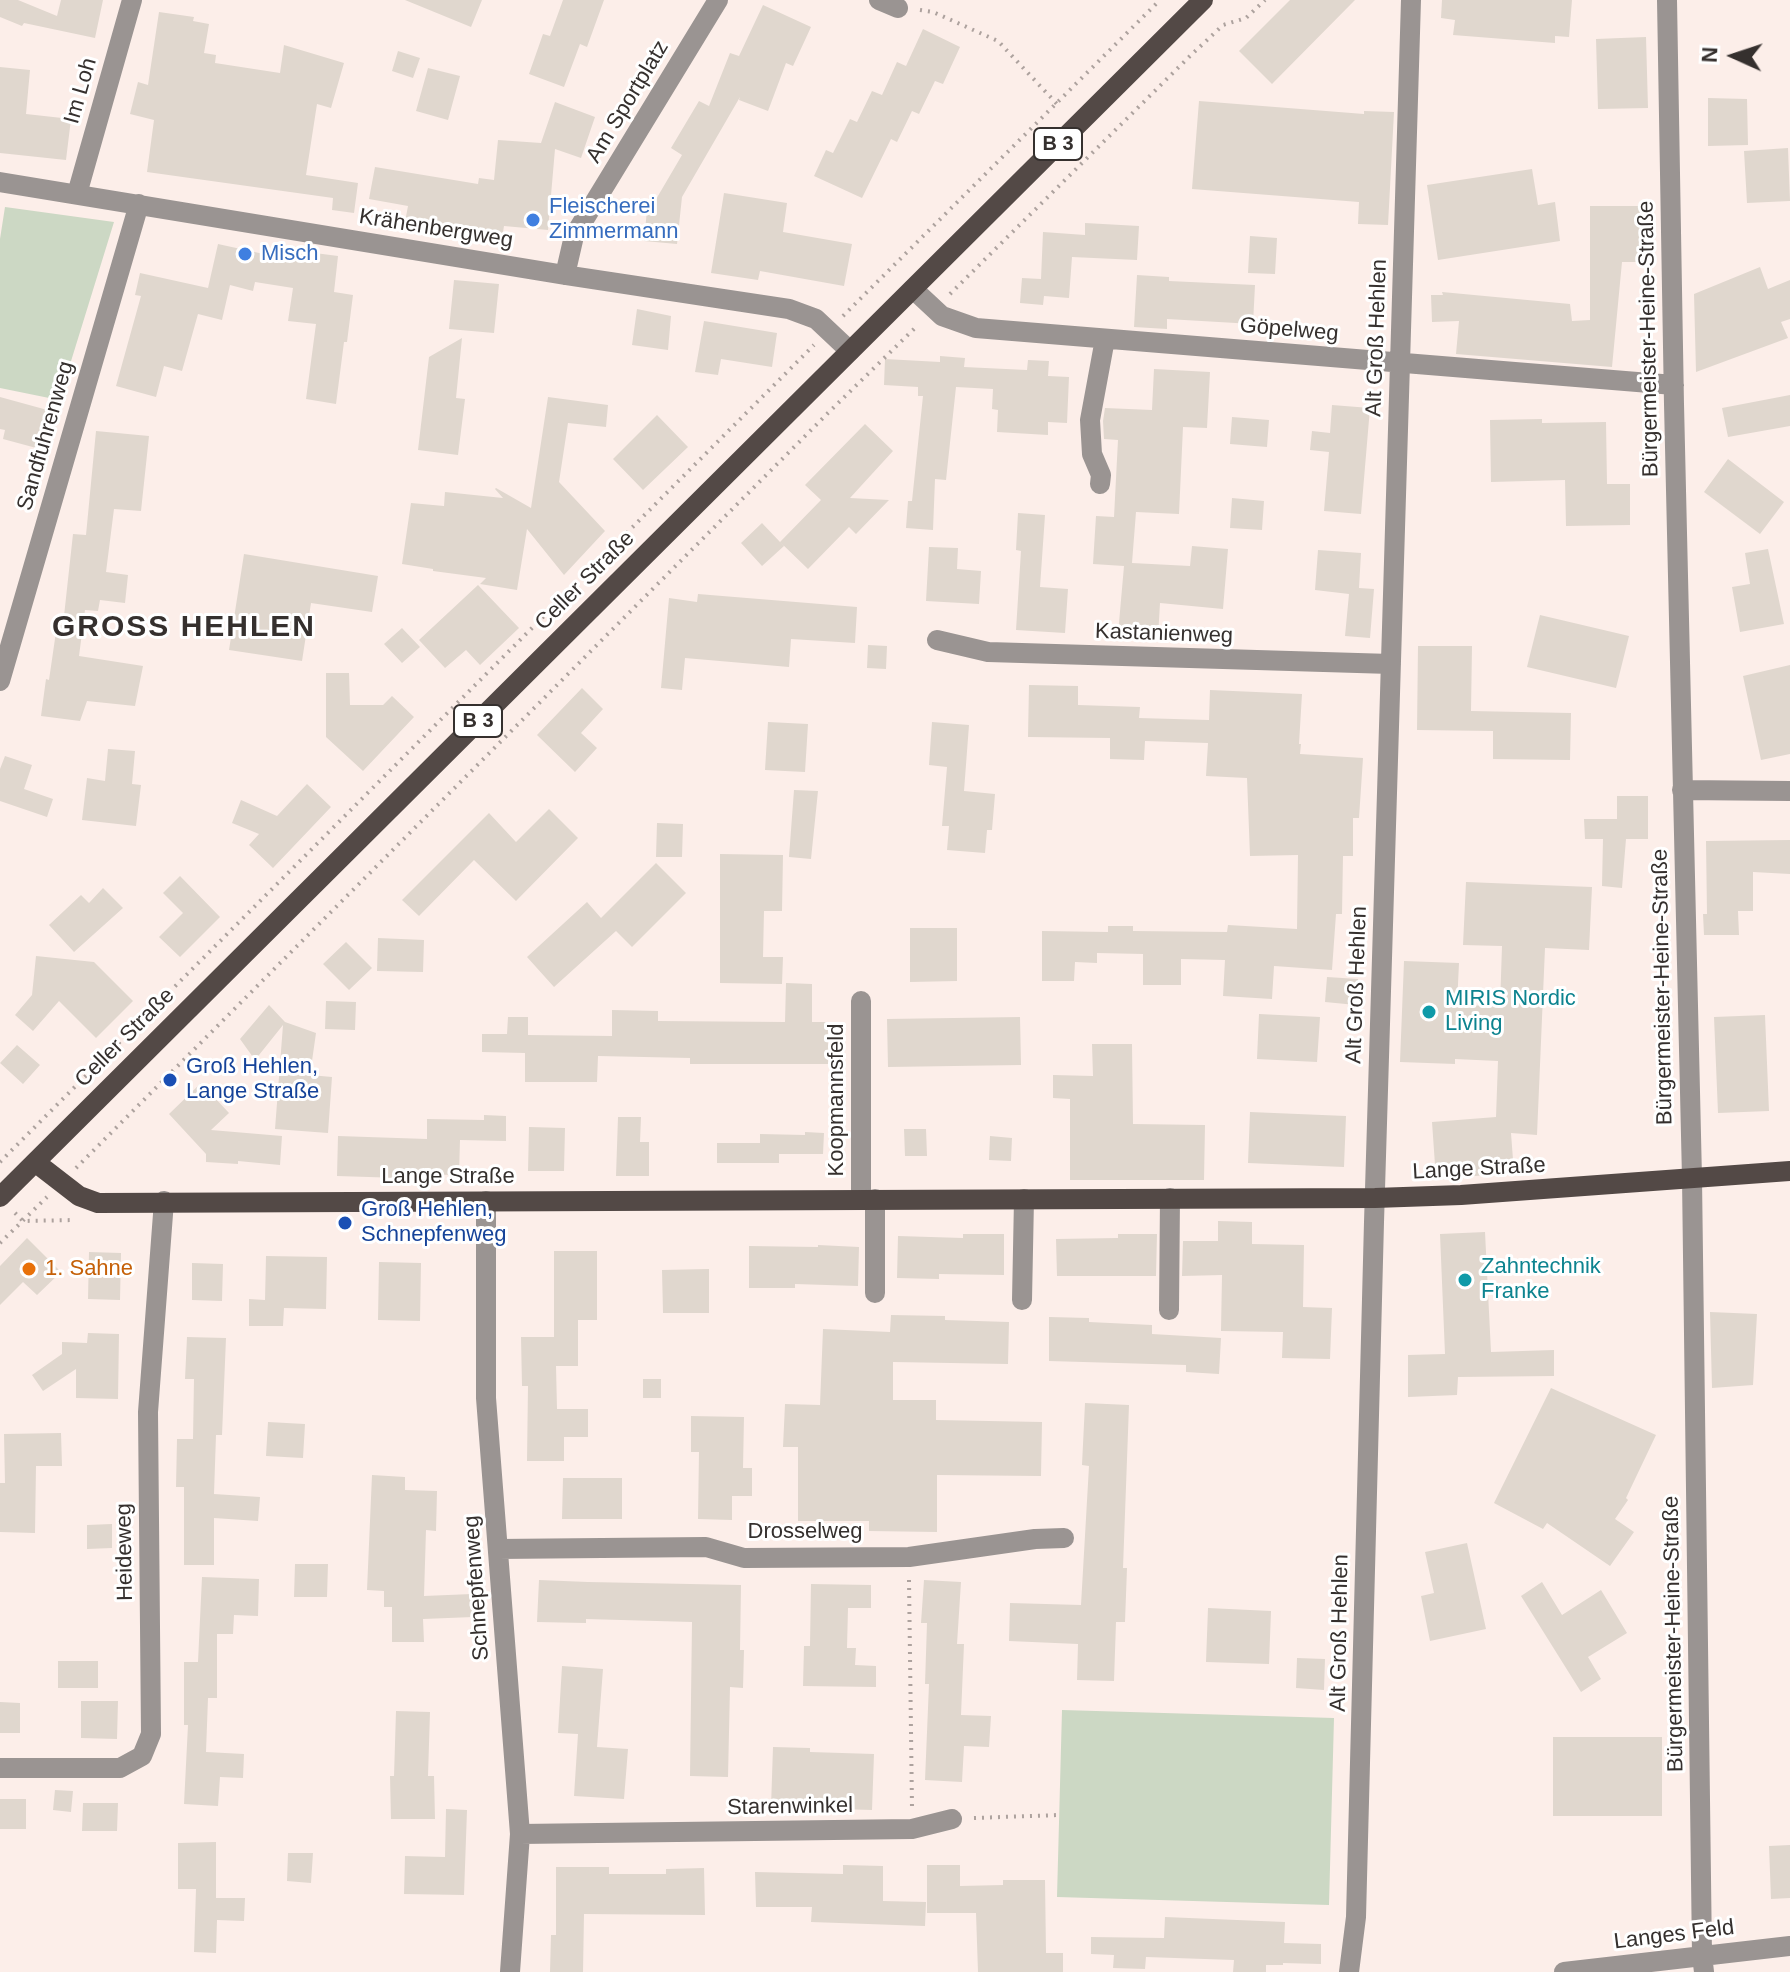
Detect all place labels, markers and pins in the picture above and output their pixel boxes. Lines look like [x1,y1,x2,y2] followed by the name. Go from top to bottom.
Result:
[549,194,679,246] place label: Fleischerei Zimmermann
[524,211,542,229] marker: Fleischerei Zimmermann
[261,241,318,267] place label: Misch
[236,245,254,263] marker: Misch
[1445,986,1576,1038] place label: MIRIS Nordic Living
[1420,1003,1438,1021] marker: MIRIS Nordic Living
[186,1054,319,1106] place label: Groß Hehlen, Lange Straße
[161,1071,179,1089] marker: Groß Hehlen, Lange Straße
[361,1197,507,1248] place label: Groß Hehlen, Schnepfenweg
[336,1214,354,1232] marker: Groß Hehlen, Schnepfenweg
[1481,1254,1601,1306] place label: Zahntechnik Franke
[45,1256,133,1282] place label: 1. Sahne
[20,1260,38,1278] marker: 1. Sahne
[1456,1271,1474,1289] marker: Zahntechnik Franke

